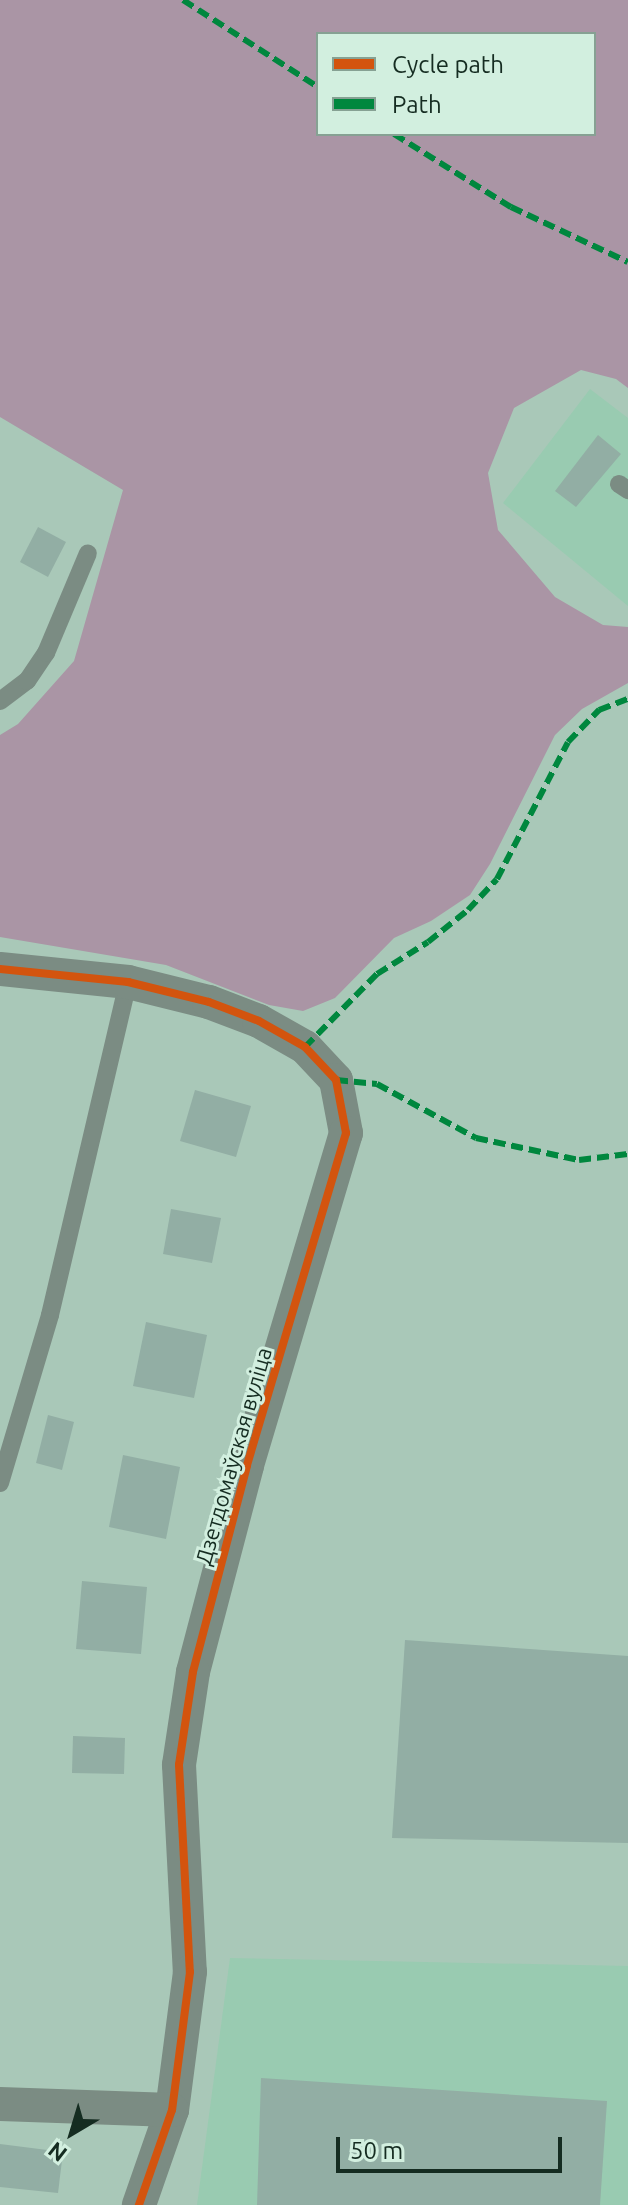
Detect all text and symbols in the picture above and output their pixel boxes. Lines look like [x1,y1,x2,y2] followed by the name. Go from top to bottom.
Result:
[316,32,596,136] legend
[392,51,504,78] text: Cycle path
[392,91,442,118] text: Path
[189,1344,277,1568] street label: Дзетдомаўская вуліца
[32,2093,112,2173] north arrow
[340,2121,566,2171] scale bar
[43,2137,71,2167] text: N
[350,2137,403,2164] text: 50 m

